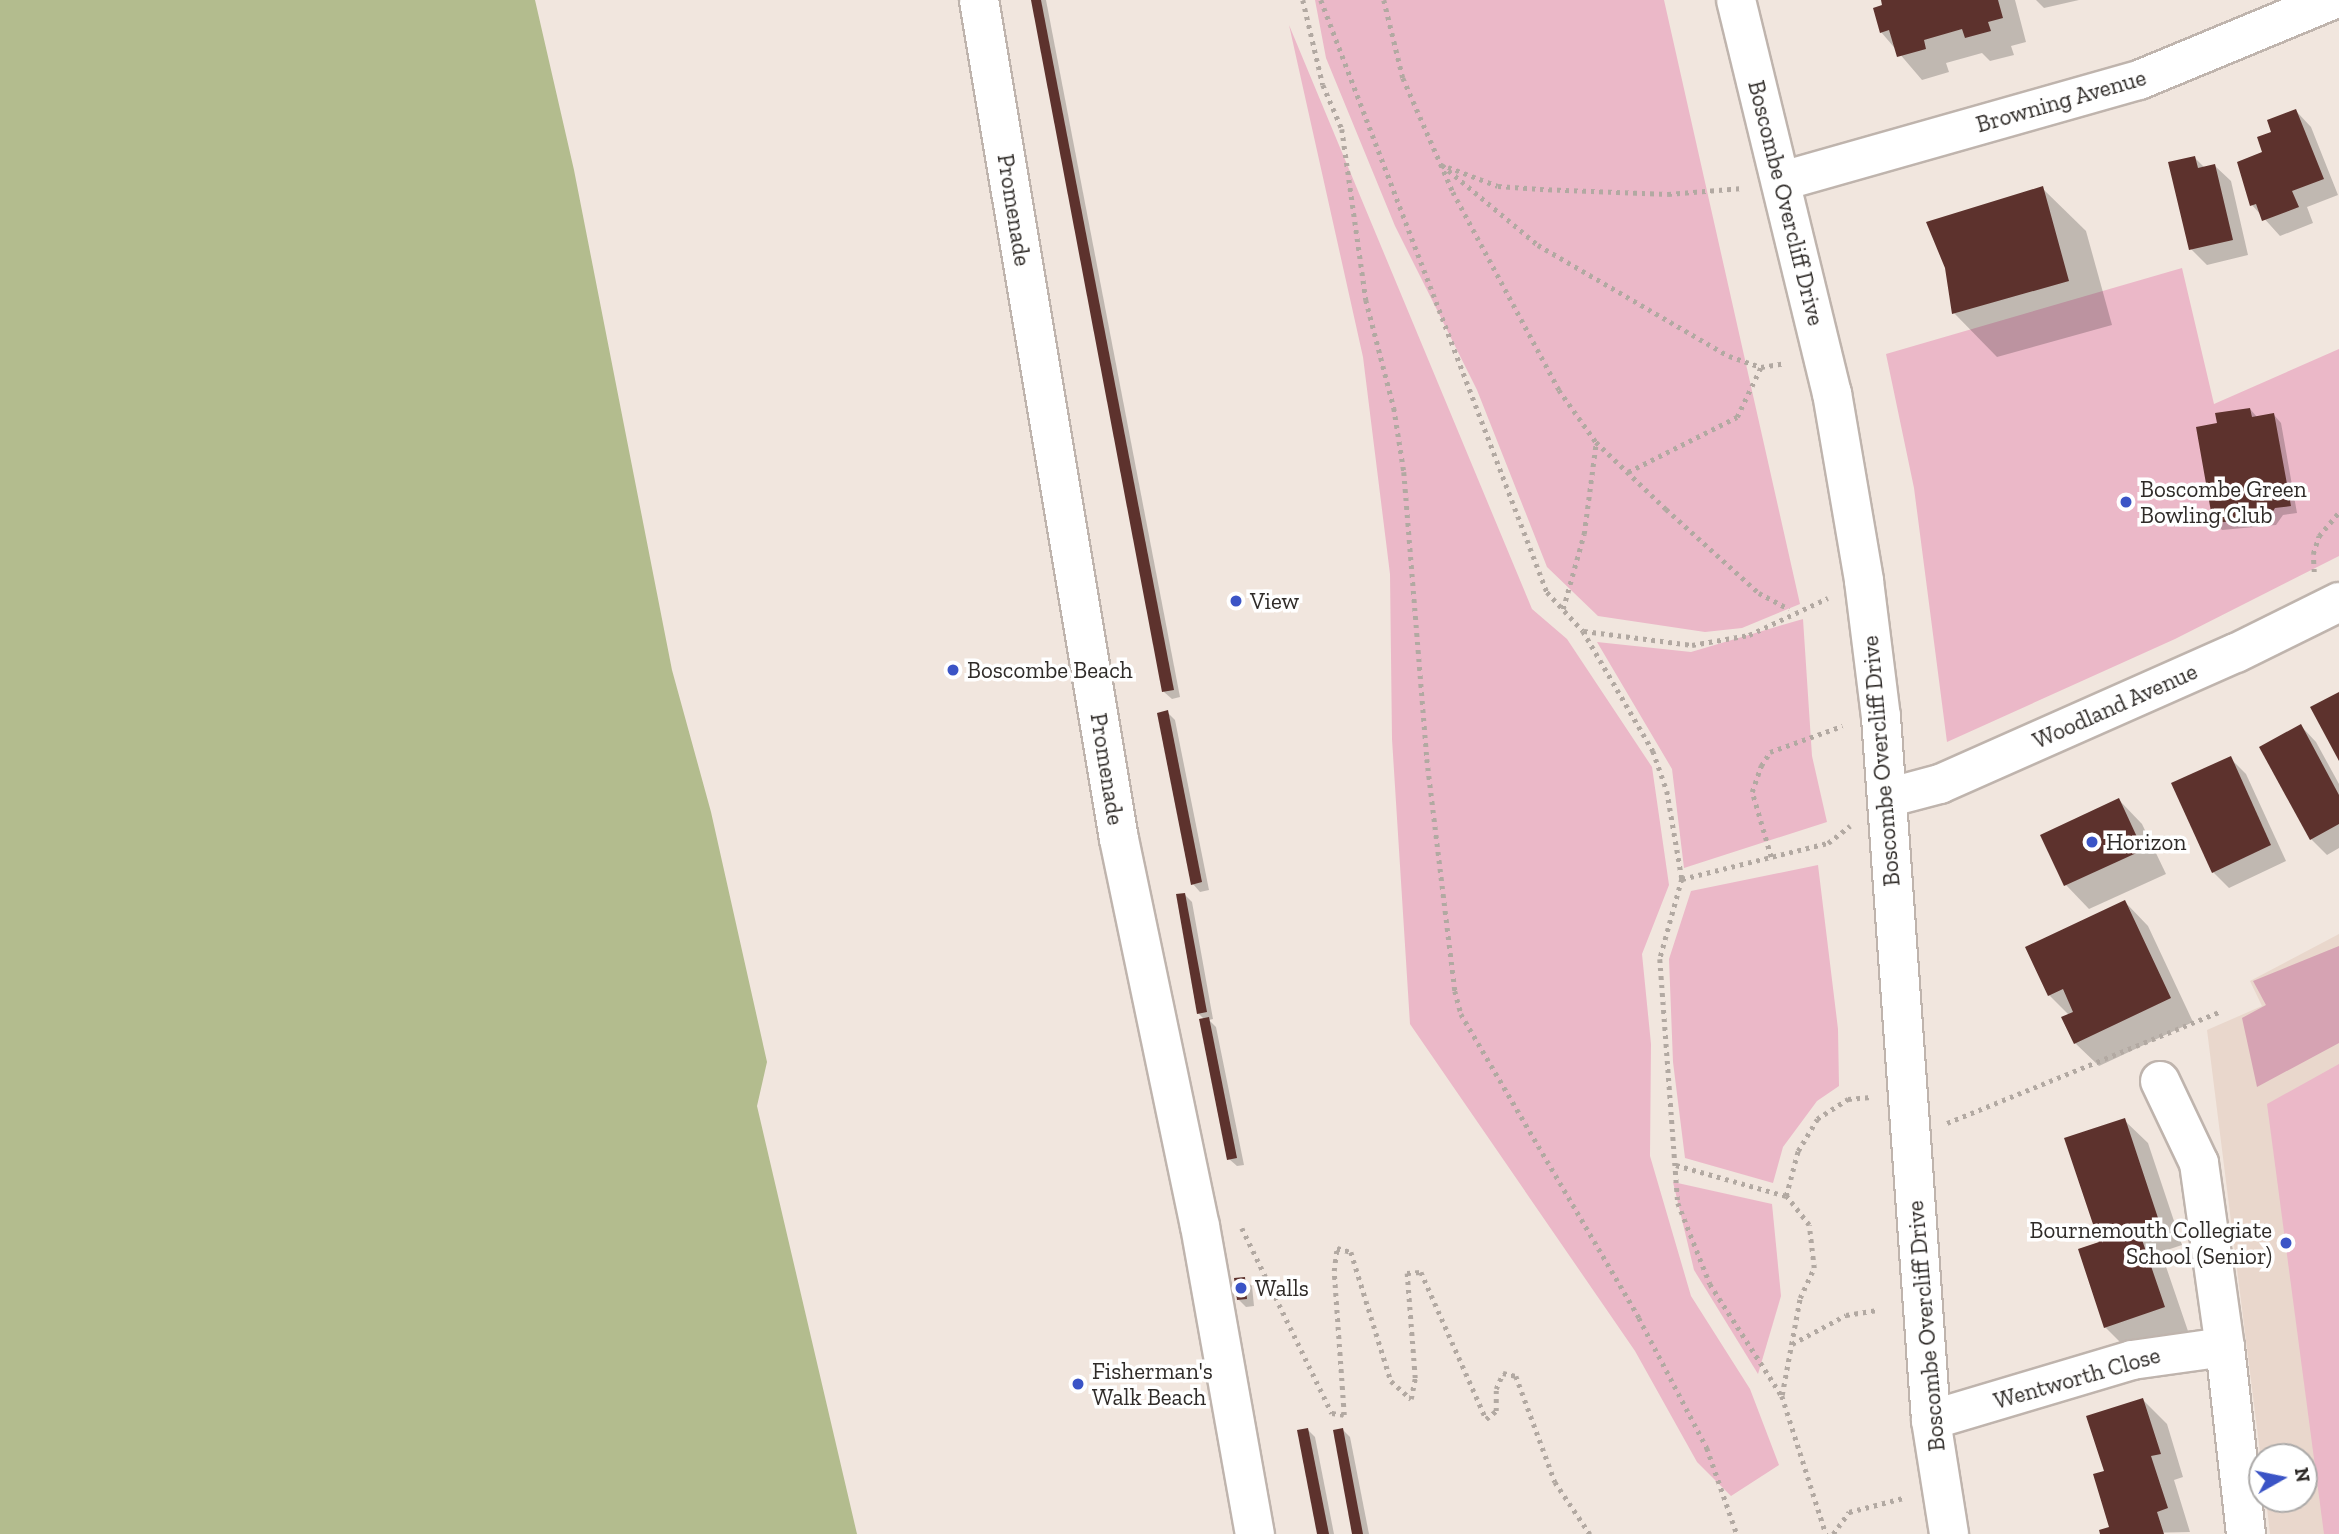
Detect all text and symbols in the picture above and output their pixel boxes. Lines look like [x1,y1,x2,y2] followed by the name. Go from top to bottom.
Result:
[1972,63,2150,139] street label: Browning Avenue
[1742,78,1830,328] street label: Boscombe Overcliff Drive
[992,152,1036,268] street label: Promenade
[2140,475,2307,529] place label: Boscombe Green Bowling Club
[2118,494,2134,510] marker: Boscombe Green Bowling Club
[1250,587,1299,615] place label: View
[1228,593,1244,609] marker: View
[1856,634,1906,888] street label: Boscombe Overcliff Drive
[967,656,1133,684] place label: Boscombe Beach
[2028,657,2202,755] street label: Woodland Avenue
[945,662,961,678] marker: Boscombe Beach
[1085,711,1129,827] street label: Promenade
[2106,828,2186,856] place label: Horizon
[2084,834,2100,850] marker: Horizon
[1901,1199,1951,1453] street label: Boscombe Overcliff Drive
[2029,1216,2272,1270] place label: Bournemouth Collegiate School (Senior)
[2278,1235,2294,1251] marker: Bournemouth Collegiate School (Senior)
[1255,1274,1309,1302] place label: Walls
[1233,1280,1249,1296] marker: Walls
[1990,1341,2164,1415] street label: Wentworth Close
[1092,1357,1213,1411] place label: Fisherman's Walk Beach
[1070,1376,1086,1392] marker: Fisherman's Walk Beach
[2248,1443,2318,1513] north arrow
[2290,1466,2315,1484] text: N

